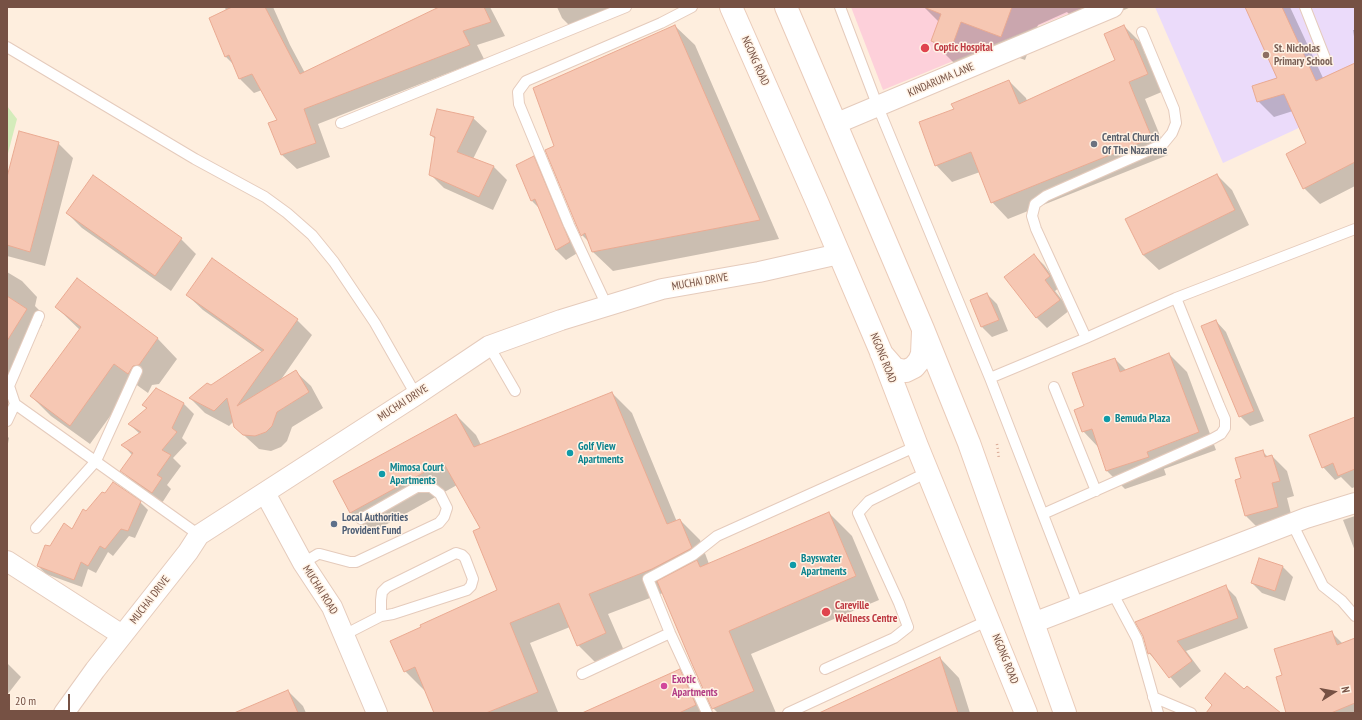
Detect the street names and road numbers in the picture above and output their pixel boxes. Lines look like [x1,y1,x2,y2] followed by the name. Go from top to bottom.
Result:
[738,34,772,88] street label: NGONG ROAD
[906,60,976,100] street label: KINDARUMA LANE
[671,271,729,293] street label: MUCHAI DRIVE
[867,331,899,385] street label: NGONG ROAD
[375,382,431,424] street label: MUCHAI DRIVE
[300,563,340,617] street label: MUCHAI ROAD
[127,573,173,627] street label: MUCHAI DRIVE
[989,632,1021,686] street label: NGONG ROAD

